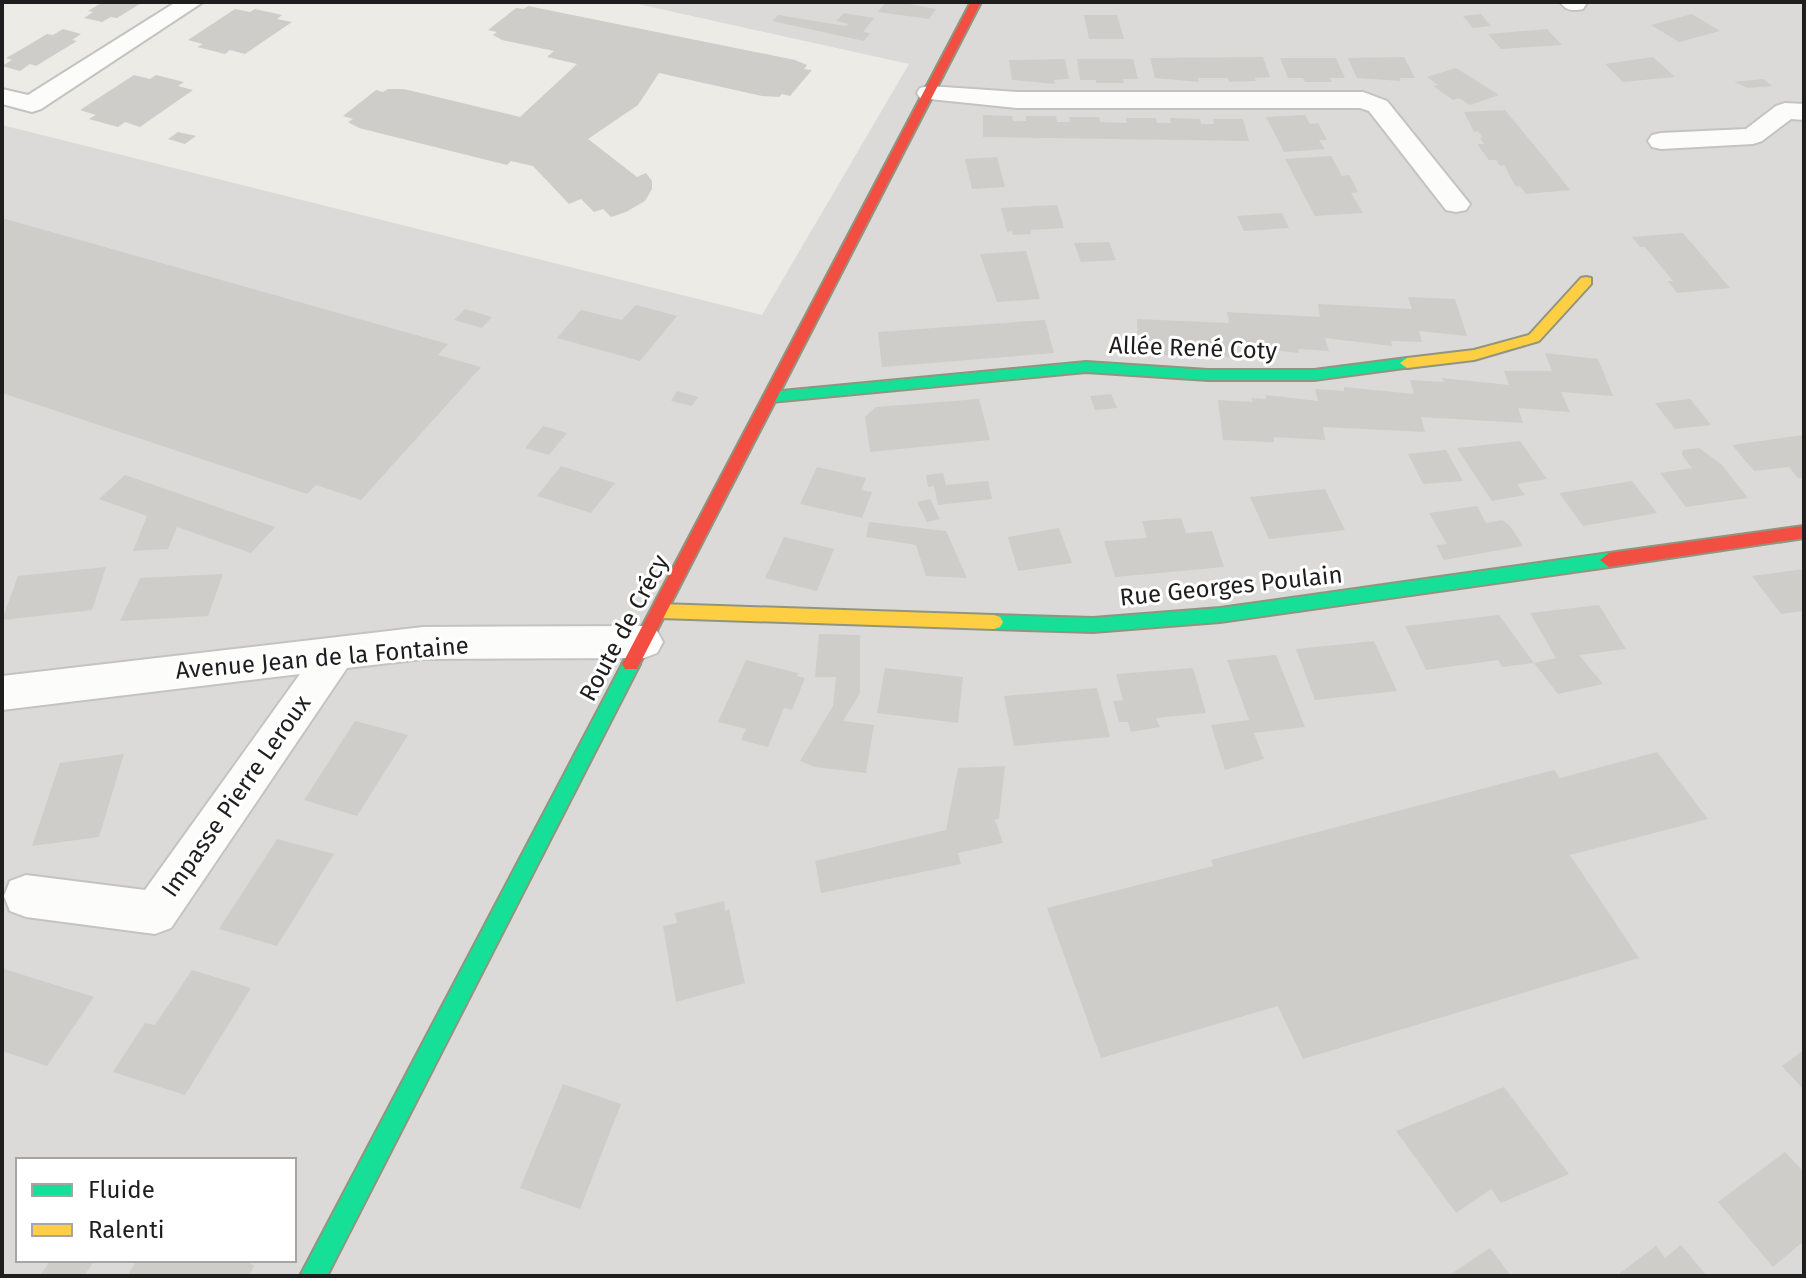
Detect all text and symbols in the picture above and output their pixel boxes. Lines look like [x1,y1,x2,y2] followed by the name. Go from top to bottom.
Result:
[1108,331,1278,365] street label: Allée René Coty
[574,550,674,706] street label: Route de Crécy
[1118,560,1344,612] street label: Rue Georges Poulain
[174,631,470,685] street label: Avenue Jean de la Fontaine
[156,689,316,902] street label: Impasse Pierre Leroux
[16,1158,296,1262] legend
[88,1176,155,1204] text: Fluide
[88,1216,165,1244] text: Ralenti

